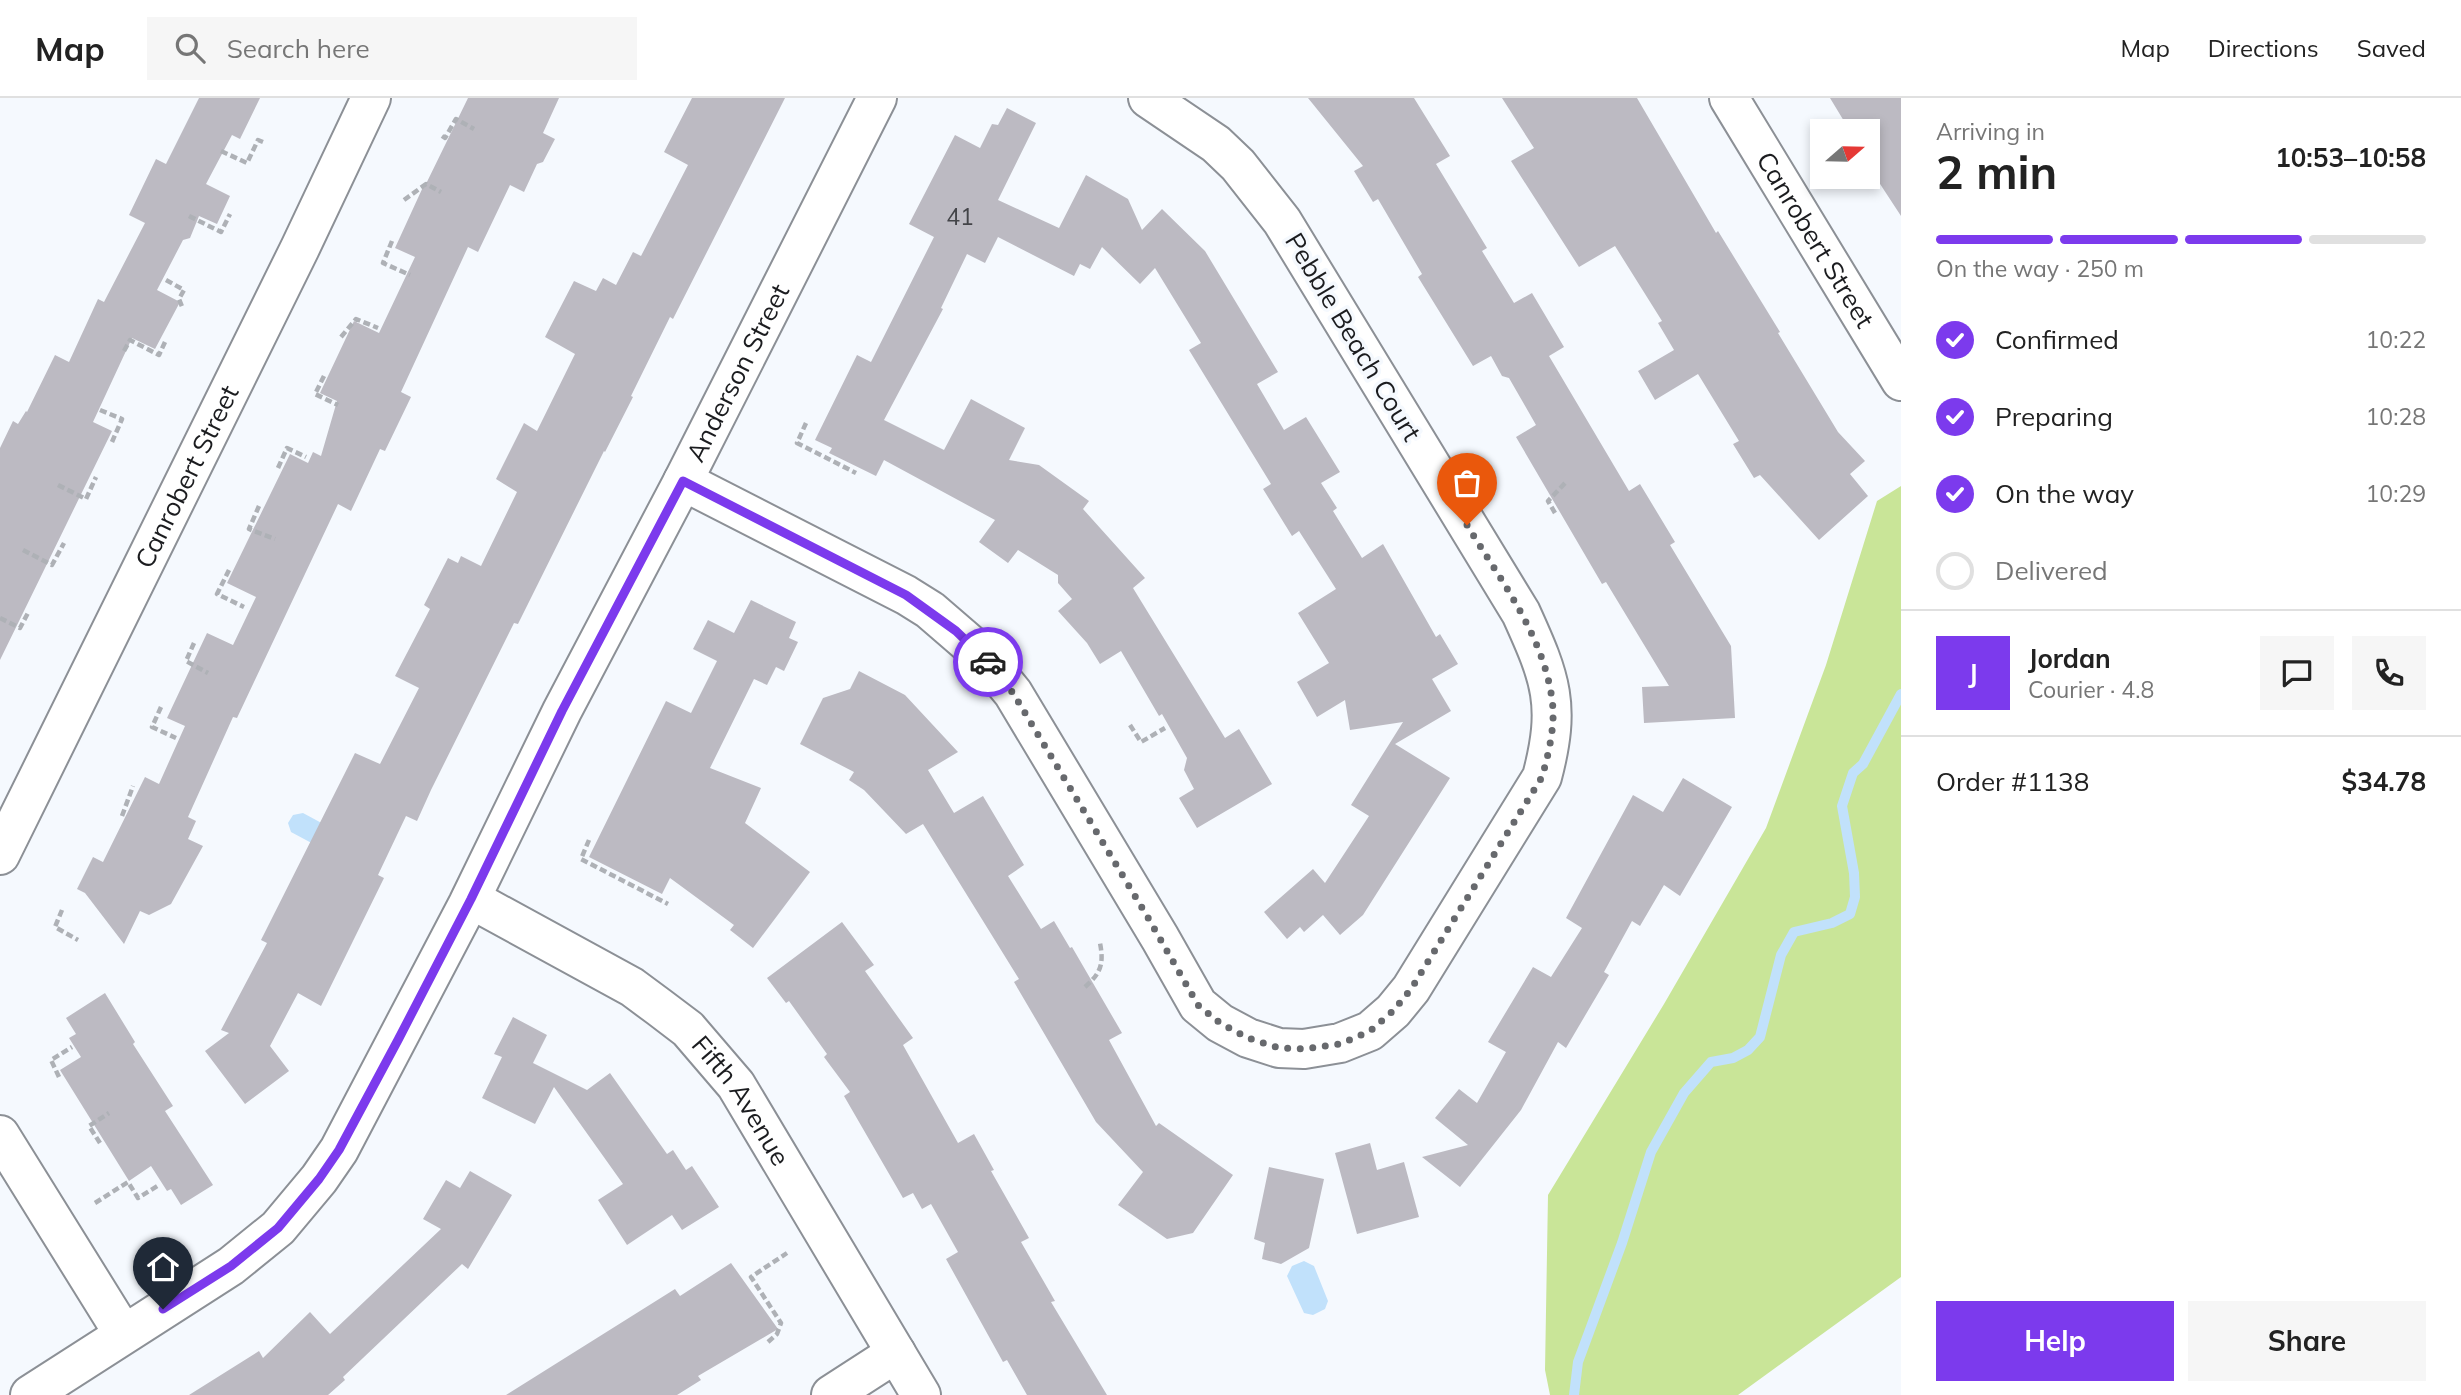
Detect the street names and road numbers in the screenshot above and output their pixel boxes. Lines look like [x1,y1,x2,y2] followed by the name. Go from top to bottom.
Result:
[1750,146,1882,334] street label: Canrobert Street
[1278,227,1429,447] street label: Pebble Beach Court
[679,278,796,467] street label: Anderson Street
[127,379,246,573] street label: Canrobert Street
[685,1029,797,1171] street label: Fifth Avenue

